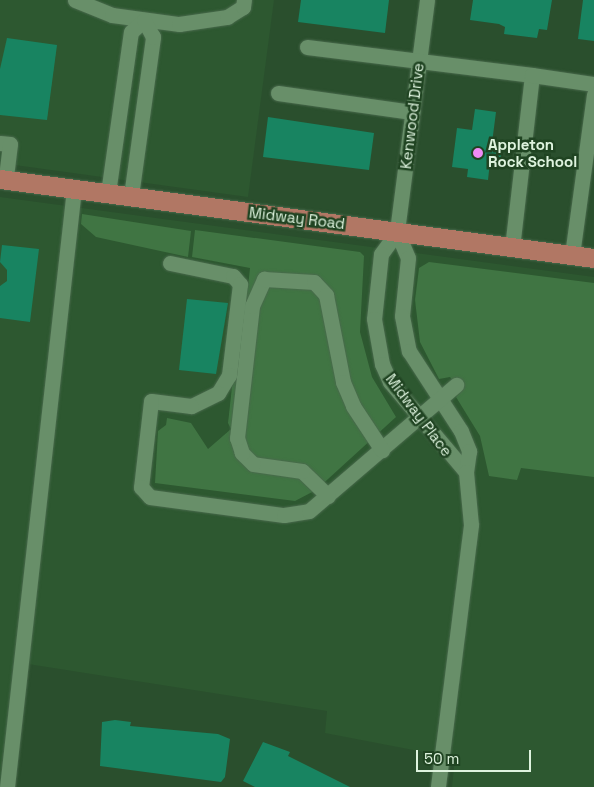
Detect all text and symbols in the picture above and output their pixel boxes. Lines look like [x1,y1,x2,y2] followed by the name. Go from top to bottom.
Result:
[397,62,427,170] street label: Kenwood Drive
[488,135,577,170] place label: Appleton Rock School
[472,147,484,159] marker: Appleton Rock School
[248,203,346,233] street label: Midway Road
[382,370,456,460] street label: Midway Place
[419,740,534,772] scale bar
[424,749,459,768] text: 50 m

